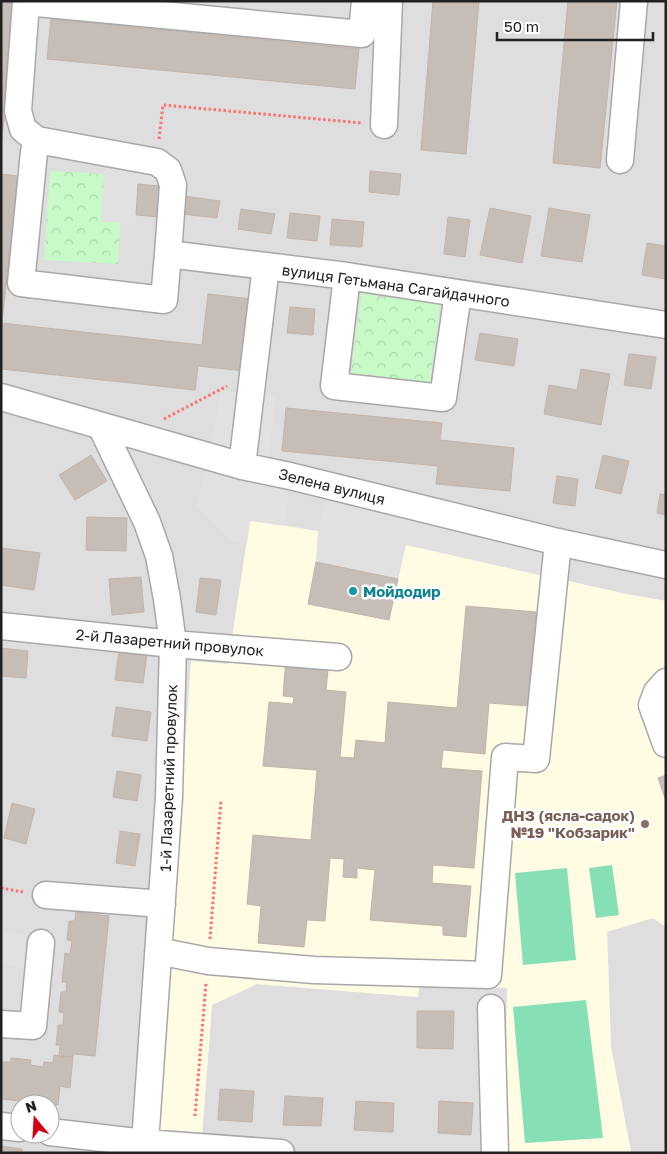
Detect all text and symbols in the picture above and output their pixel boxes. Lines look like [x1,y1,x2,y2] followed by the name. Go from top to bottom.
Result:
[497,10,653,42] scale bar
[504,17,539,35] text: 50 m
[281,260,511,310] street label: вулиця Гетьмана Сагайдачного
[277,464,387,508] street label: Зелена вулиця
[363,582,440,600] place label: Мойдодир
[347,585,359,597] marker: Мойдодир
[75,625,265,659] street label: 2-й Лазаретний провулок
[156,684,180,872] street label: 1-й Лазаретний провулок
[502,806,635,841] place label: ДНЗ (ясла-садок) №19 "Кобзарик"
[639,818,651,830] marker: ДНЗ (ясла-садок) №19 "Кобзарик"
[10,1094,60,1144] north arrow
[23,1096,39,1116] text: N

